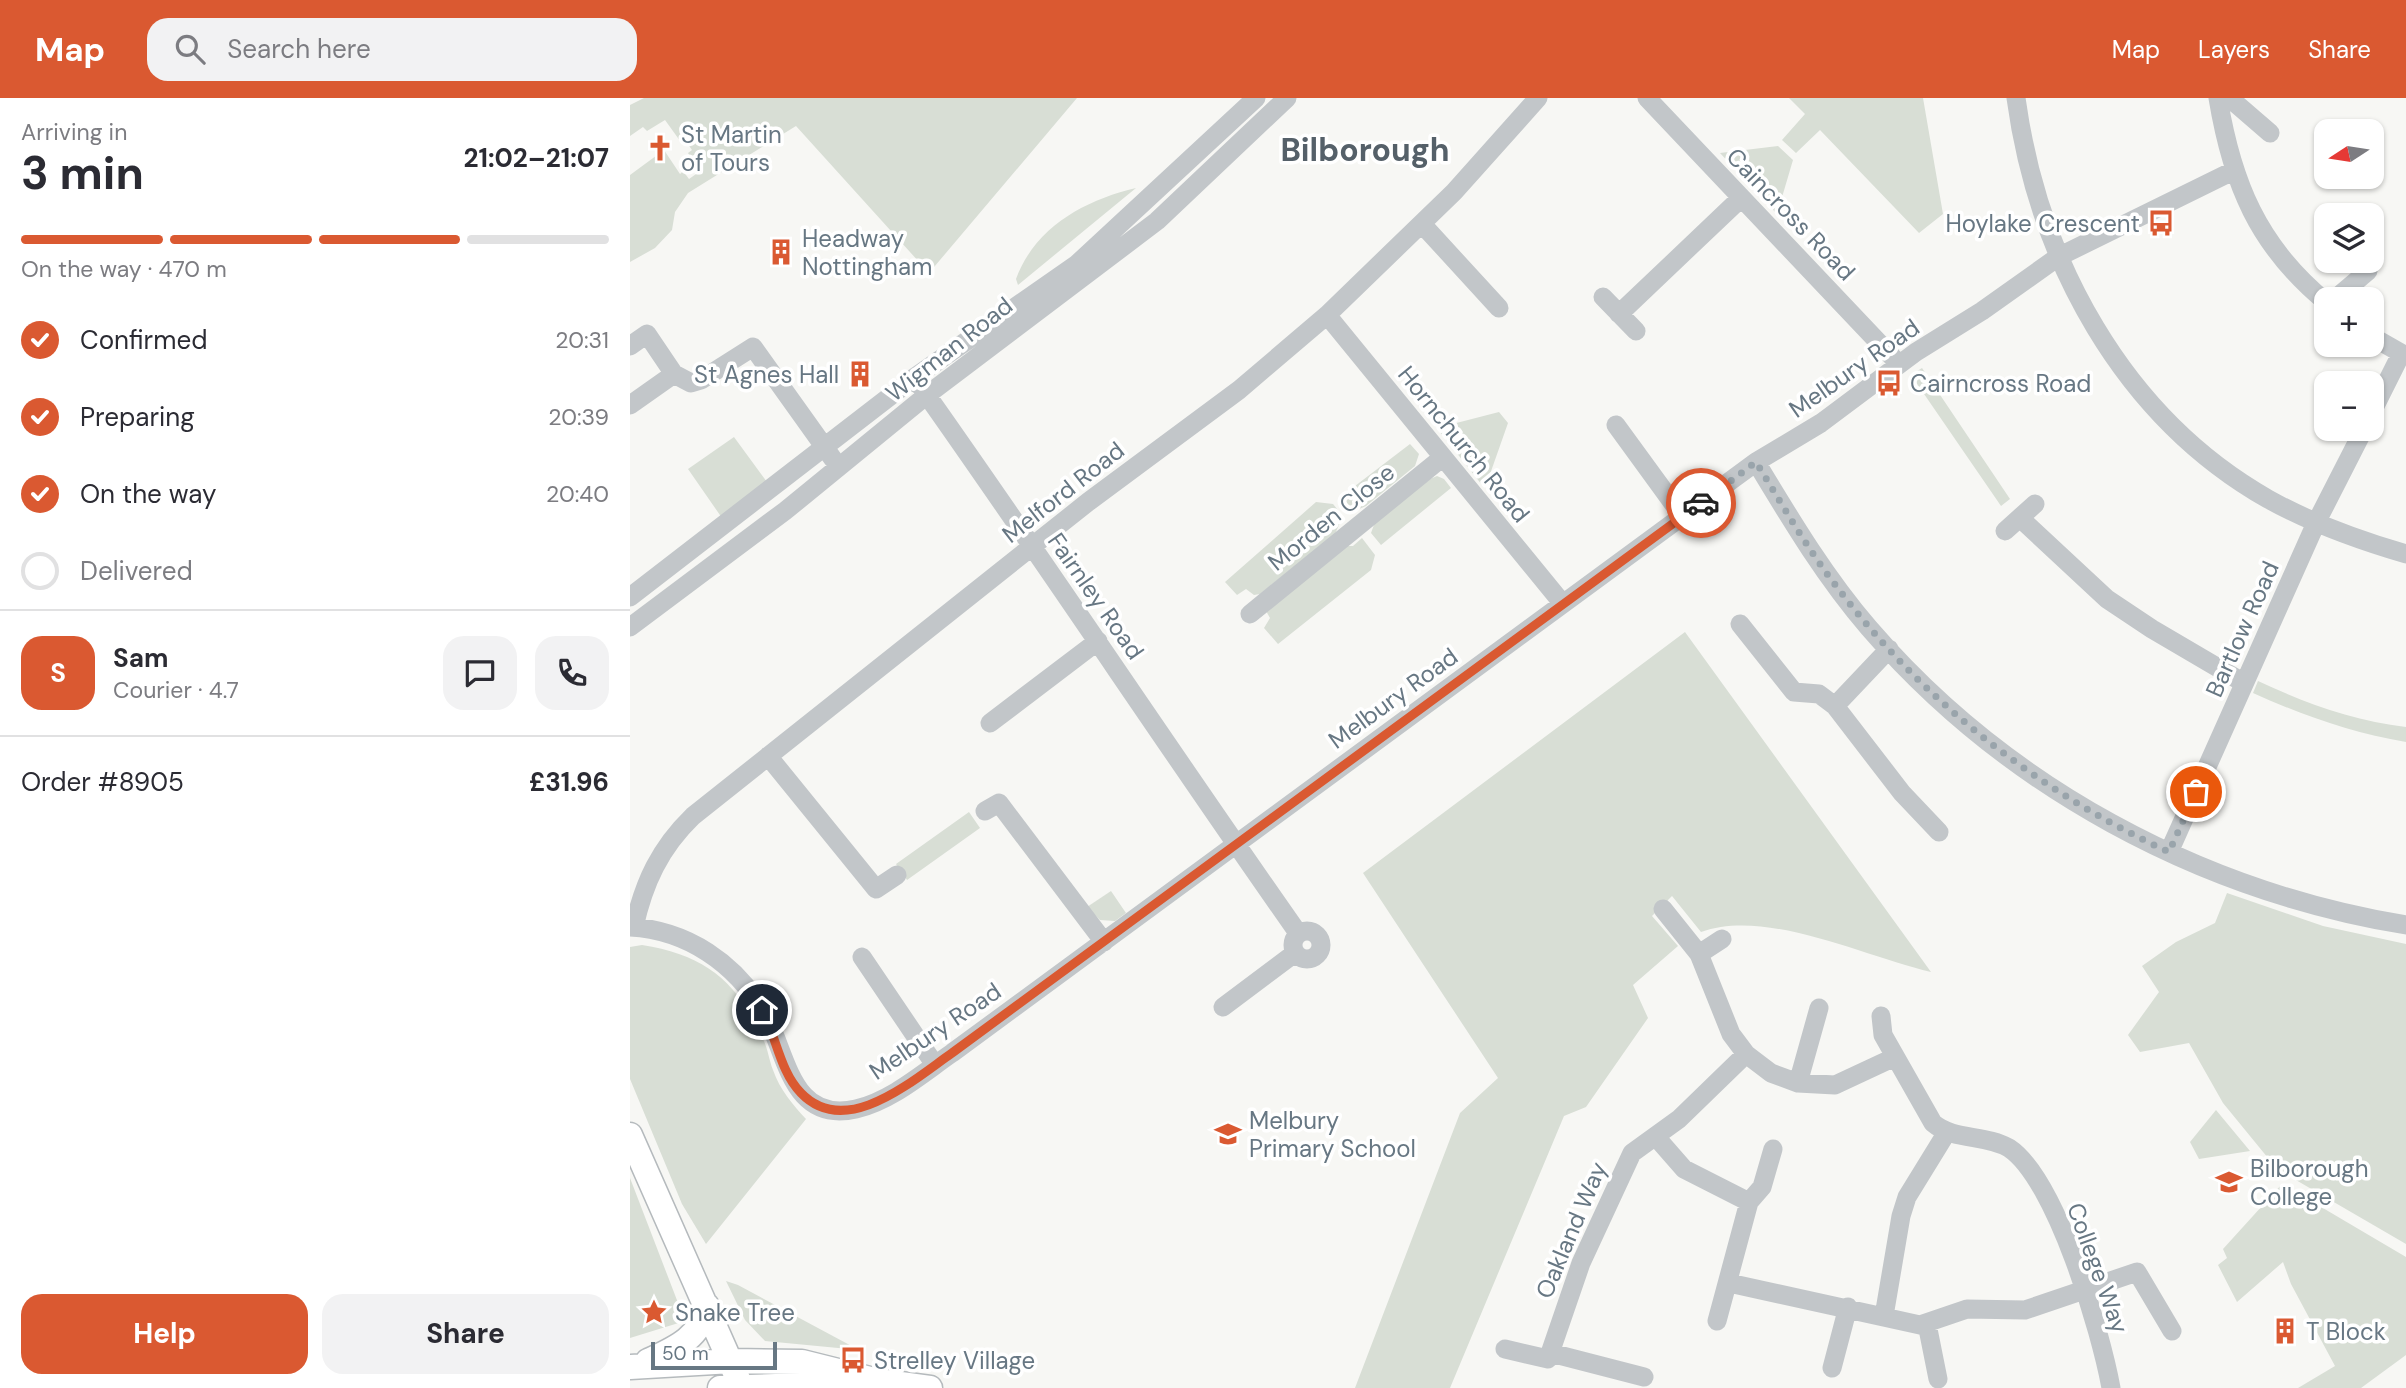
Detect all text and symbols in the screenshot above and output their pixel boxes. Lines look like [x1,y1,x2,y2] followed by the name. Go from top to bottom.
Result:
[147,18,637,81] search box
[35,28,105,71] text: Map
[171,30,209,68] icon: search
[227,32,371,66] text: Search here
[2112,34,2160,65] text: Map
[2198,34,2270,65] text: Layers
[2308,34,2371,65] text: Share
[21,117,127,147] text: Arriving in
[681,119,782,178] place label: St Martin of Tours
[2314,119,2384,189] north arrow
[2314,119,2384,441] map controls
[1280,129,1450,171] district label: Bilborough
[645,133,675,163] church icon: St Martin of Tours
[463,141,609,175] text: 21:02–21:07
[1720,141,1862,287] street label: Caincross Road
[21,143,144,203] text: 3 min
[2314,203,2384,273] button: layers
[1946,208,2140,239] place label: Hoylake Crescent
[2146,208,2176,238] bus stop icon: Hoylake Crescent
[802,223,932,282] place label: Headway Nottingham
[766,237,796,267] building icon: Headway Nottingham
[21,254,227,284] text: On the way · 470 m
[2314,287,2384,357] button: +
[879,290,1019,408] street label: Wigman Road
[1783,312,1925,424] street label: Melbury Road
[21,321,59,359] icon: check
[80,323,207,357] text: Confirmed
[555,325,609,355] text: 20:31
[694,359,839,390] place label: St Agnes Hall
[845,359,875,389] building icon: St Agnes Hall
[1391,359,1537,529] street label: Hornchurch Road
[1874,368,1904,398] bus stop icon: Cairncross Road
[1910,368,2091,399] place label: Cairncross Road
[2314,371,2384,441] button: −
[21,398,59,436] icon: check
[80,400,195,434] text: Preparing
[548,402,609,432] text: 20:39
[996,435,1130,549] street label: Melford Road
[1261,456,1401,578] street label: Morden Close
[1666,468,1736,538] courier
[21,475,59,513] icon: check
[80,477,216,511] text: On the way
[546,479,609,509] text: 20:40
[1682,484,1720,522] icon: car
[1041,527,1151,665] street label: Fairnley Road
[80,554,193,588] text: Delivered
[2198,556,2286,702] street label: Bartlow Road
[443,636,517,710] button: chat
[535,636,609,710] button: phone
[113,641,168,675] text: Sam
[1322,641,1464,755] street label: Melbury Road
[50,656,66,690] text: S
[113,675,239,705] text: Courier · 4.7
[2166,762,2226,822] pin
[21,765,184,799] text: Order #8905
[529,765,609,799] text: £31.96
[2177,773,2215,811] icon: bag
[863,976,1007,1086] street label: Melbury Road
[732,980,792,1040] pin
[743,991,781,1029] icon: home
[1249,1105,1416,1164] place label: Melbury Primary School
[1213,1119,1243,1149] school or university icon: Melbury Primary School
[2250,1153,2368,1212] place label: Bilborough College
[1528,1157,1614,1303] street label: Oakland Way
[2214,1167,2244,1197] school or university icon: Bilborough College
[2060,1198,2136,1338] street label: College Way
[21,1294,308,1374] button: Help
[322,1294,609,1374] button: Share
[639,1297,669,1327] place icon: Snake Tree
[675,1297,795,1328] place label: Snake Tree
[2270,1316,2300,1346] building icon: T Block
[2306,1316,2386,1347] place label: T Block
[651,1339,777,1371] scale bar
[662,1341,709,1366] text: 50 m
[838,1345,868,1375] bus stop icon: Strelley Village
[874,1345,1035,1376] place label: Strelley Village

